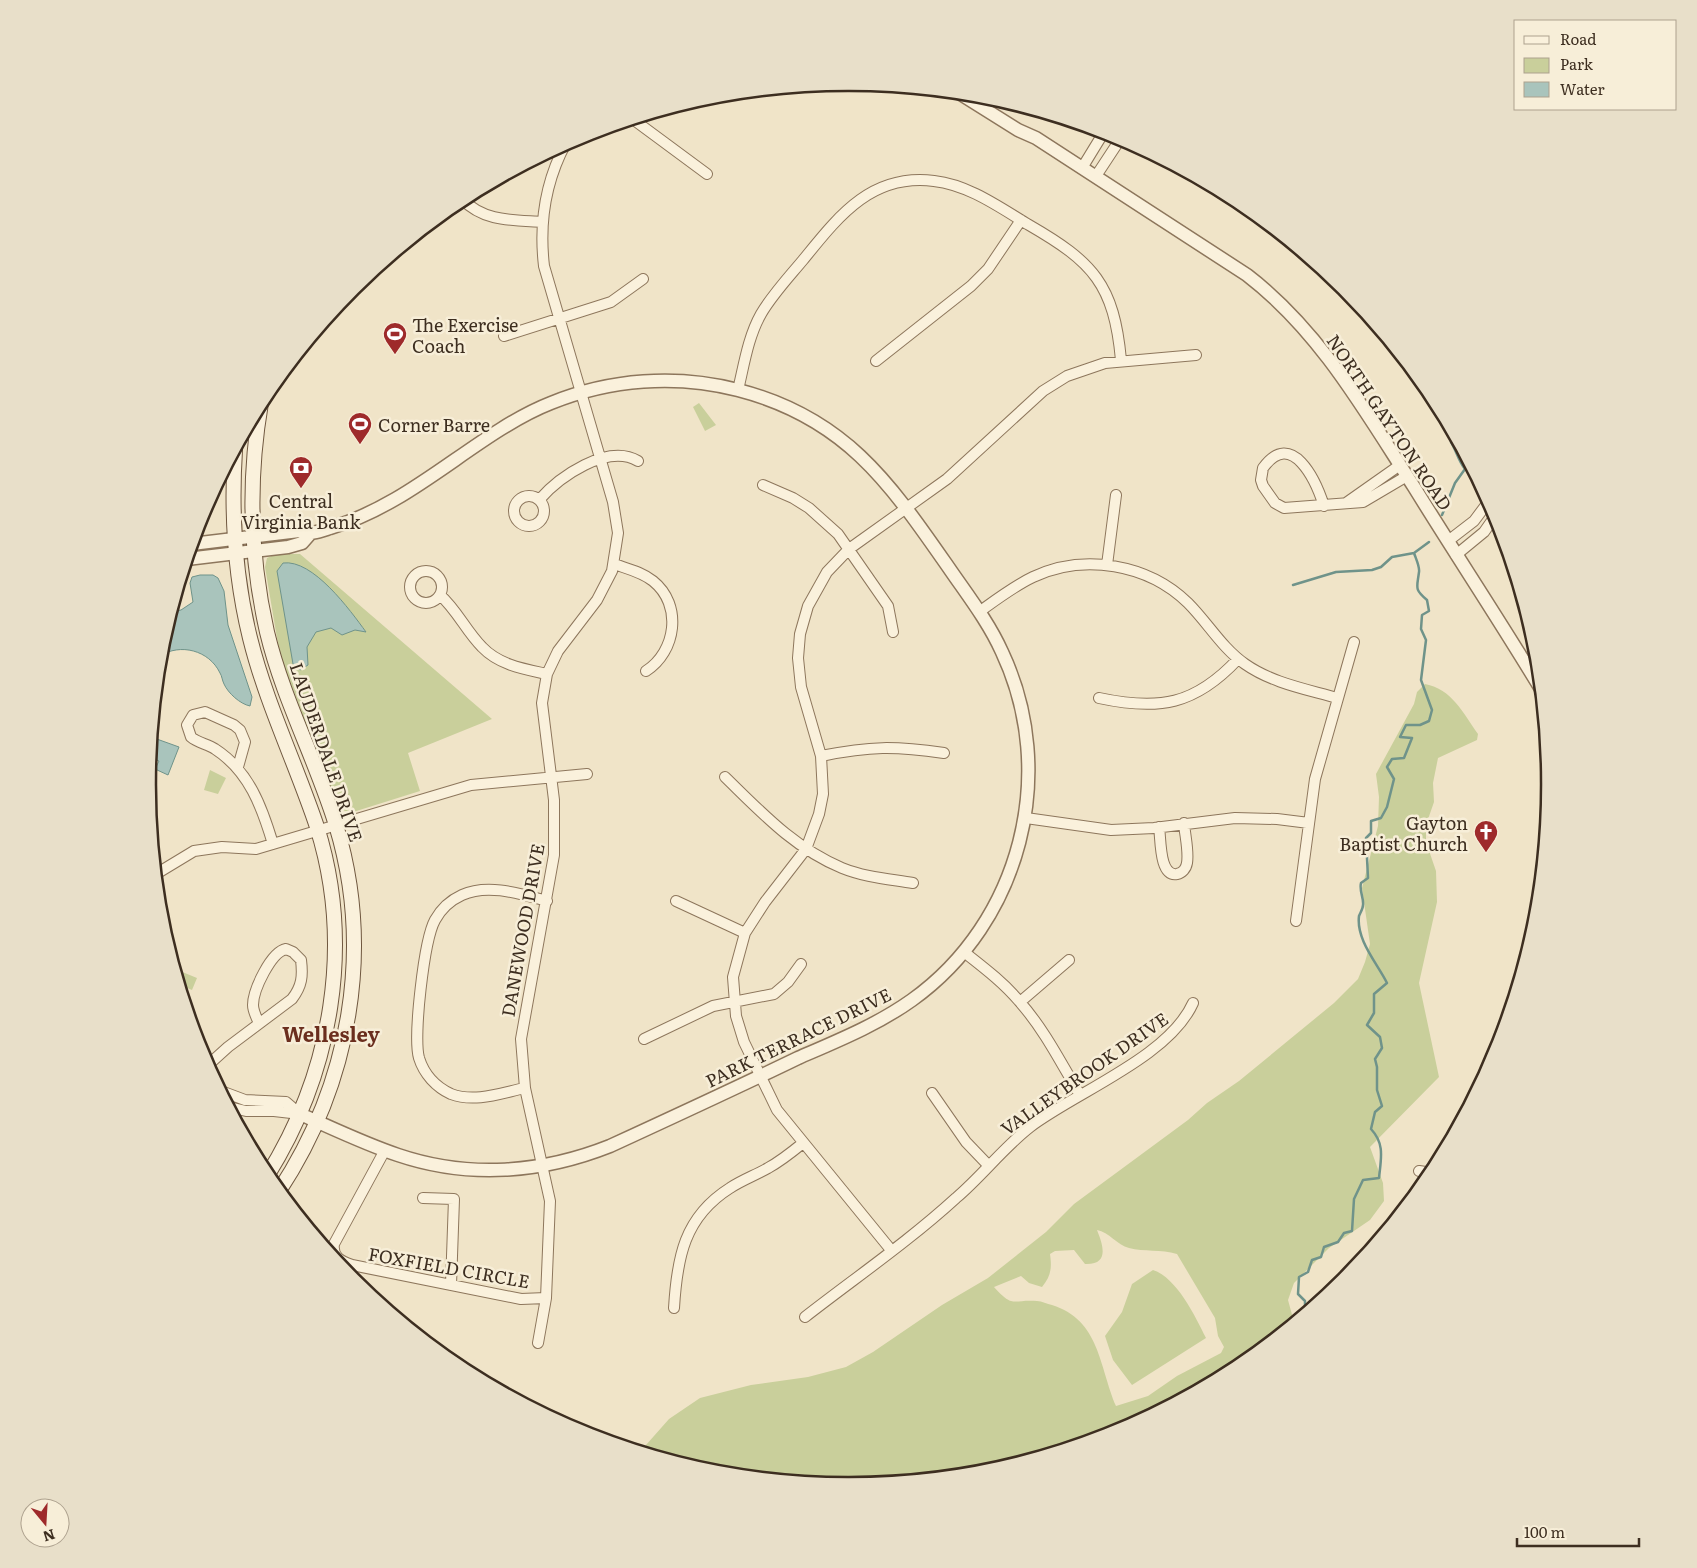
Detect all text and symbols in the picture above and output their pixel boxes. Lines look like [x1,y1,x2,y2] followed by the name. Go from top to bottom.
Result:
[1514,20,1677,110] legend
[1560,27,1596,50] text: Road
[1560,52,1594,75] text: Park
[1560,77,1605,100] text: Water
[412,311,518,359] place label: The Exercise Coach
[382,321,408,355] sports icon: The Exercise Coach
[1321,328,1459,516] street label: NORTH GAYTON ROAD
[347,411,373,445] sports icon: Corner Barre
[378,411,490,438] place label: Corner Barre
[288,455,314,489] bank icon: Central Virginia Bank
[241,487,362,535] place label: Central Virginia Bank
[284,659,370,845] street label: LAUDERDALE DRIVE
[1339,809,1468,857] place label: Gayton Baptist Church
[1473,819,1499,853] church icon: Gayton Baptist Church
[493,841,551,1019] street label: DANEWOOD DRIVE
[701,980,895,1094] street label: PARK TERRACE DRIVE
[995,1005,1173,1141] street label: VALLEYBROOK DRIVE
[282,1018,381,1048] district label: Wellesley
[366,1240,532,1294] street label: FOXFIELD CIRCLE
[20,1498,70,1548] north arrow
[1517,1516,1640,1548] scale bar
[1524,1520,1565,1543] text: 100 m
[40,1525,58,1548] text: N

